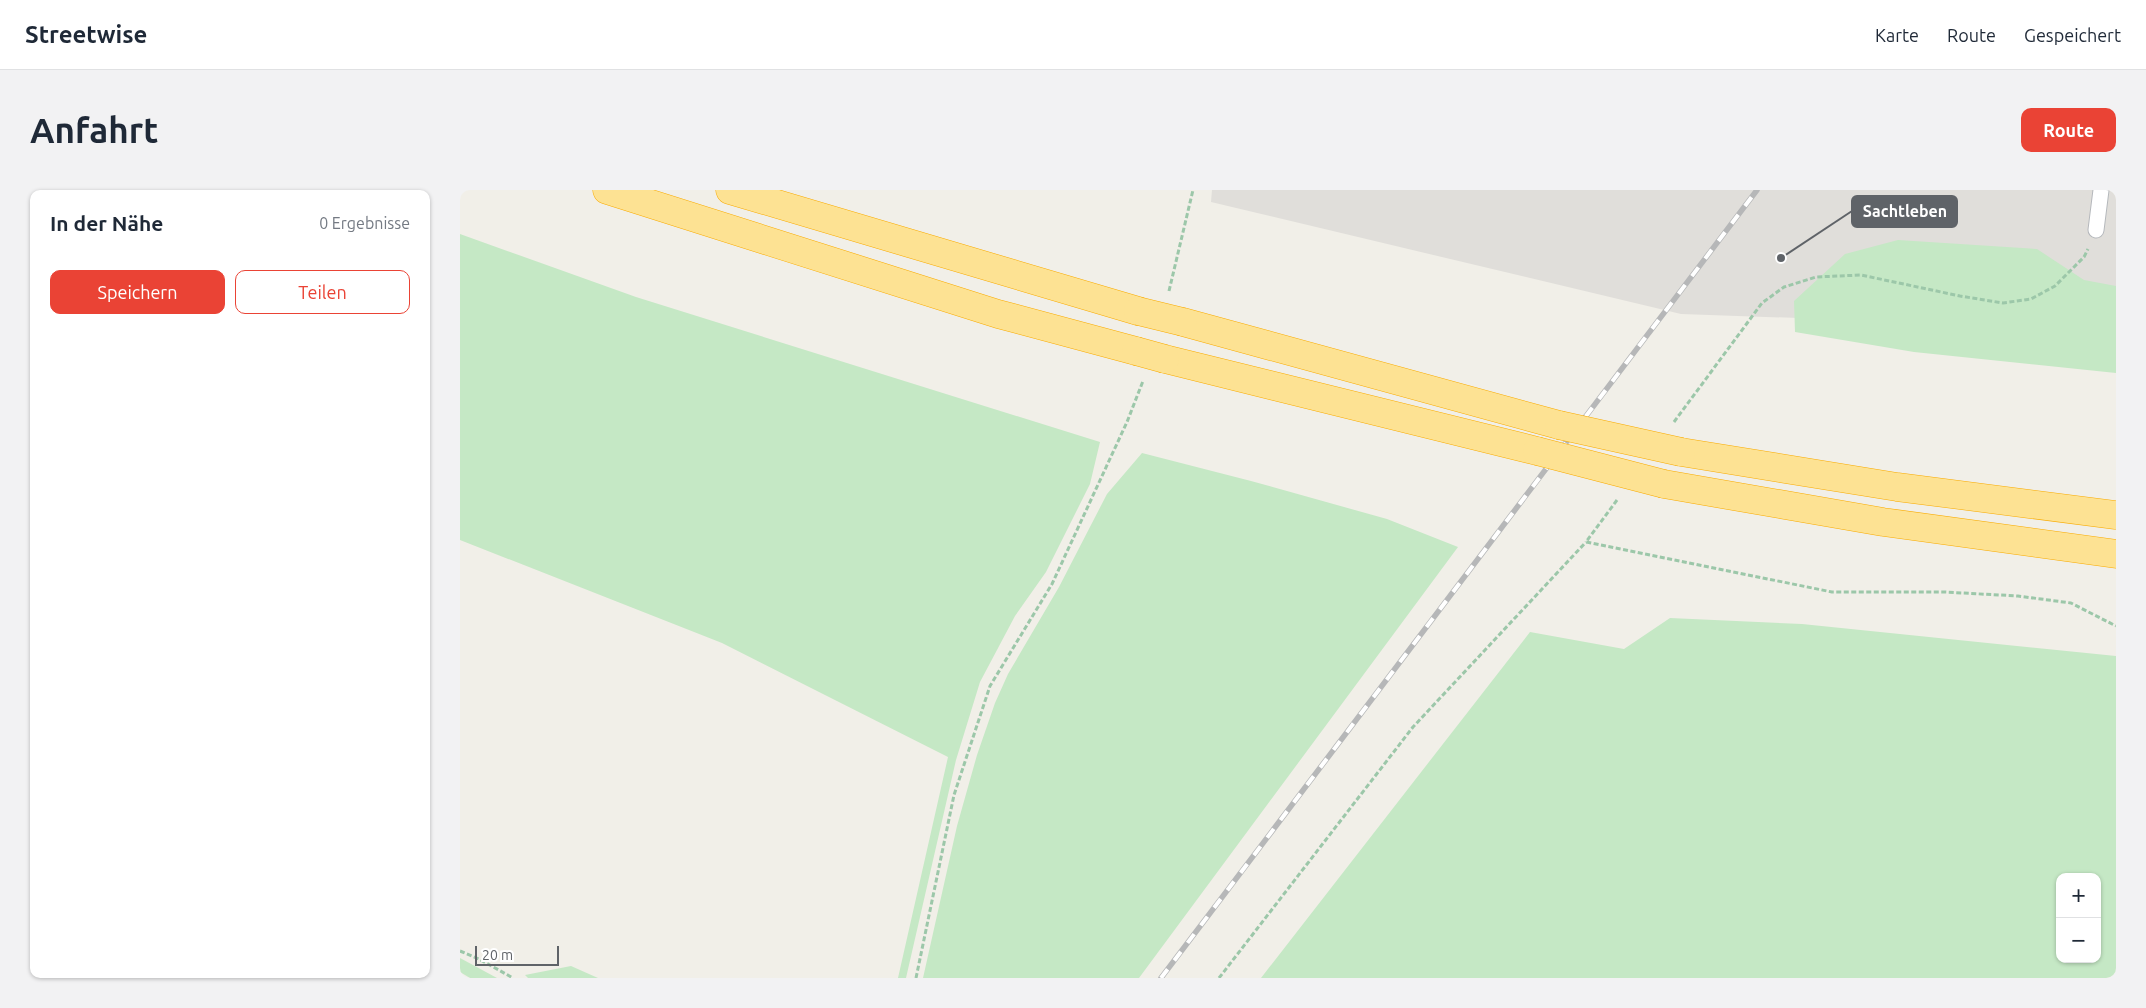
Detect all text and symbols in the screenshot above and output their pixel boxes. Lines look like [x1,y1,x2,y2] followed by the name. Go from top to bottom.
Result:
[25,21,147,48] text: Streetwise
[1875,25,1919,45] text: Karte
[1947,25,1996,45] text: Route
[2024,25,2121,45] text: Gespeichert
[2021,108,2116,152] button: Route
[30,110,158,150] text: Anfahrt
[1852,196,1957,227] callout: Sachtleben
[1863,202,1947,220] text: Sachtleben
[50,211,163,235] text: In der Nähe
[319,214,410,232] text: 0 Ergebnisse
[50,270,225,314] button: Speichern
[235,270,410,314] button: Teilen
[2056,873,2101,963] map controls
[2056,873,2101,918] button: +
[2056,918,2101,963] button: −
[475,943,559,966] scale bar
[482,947,513,963] text: 20 m

